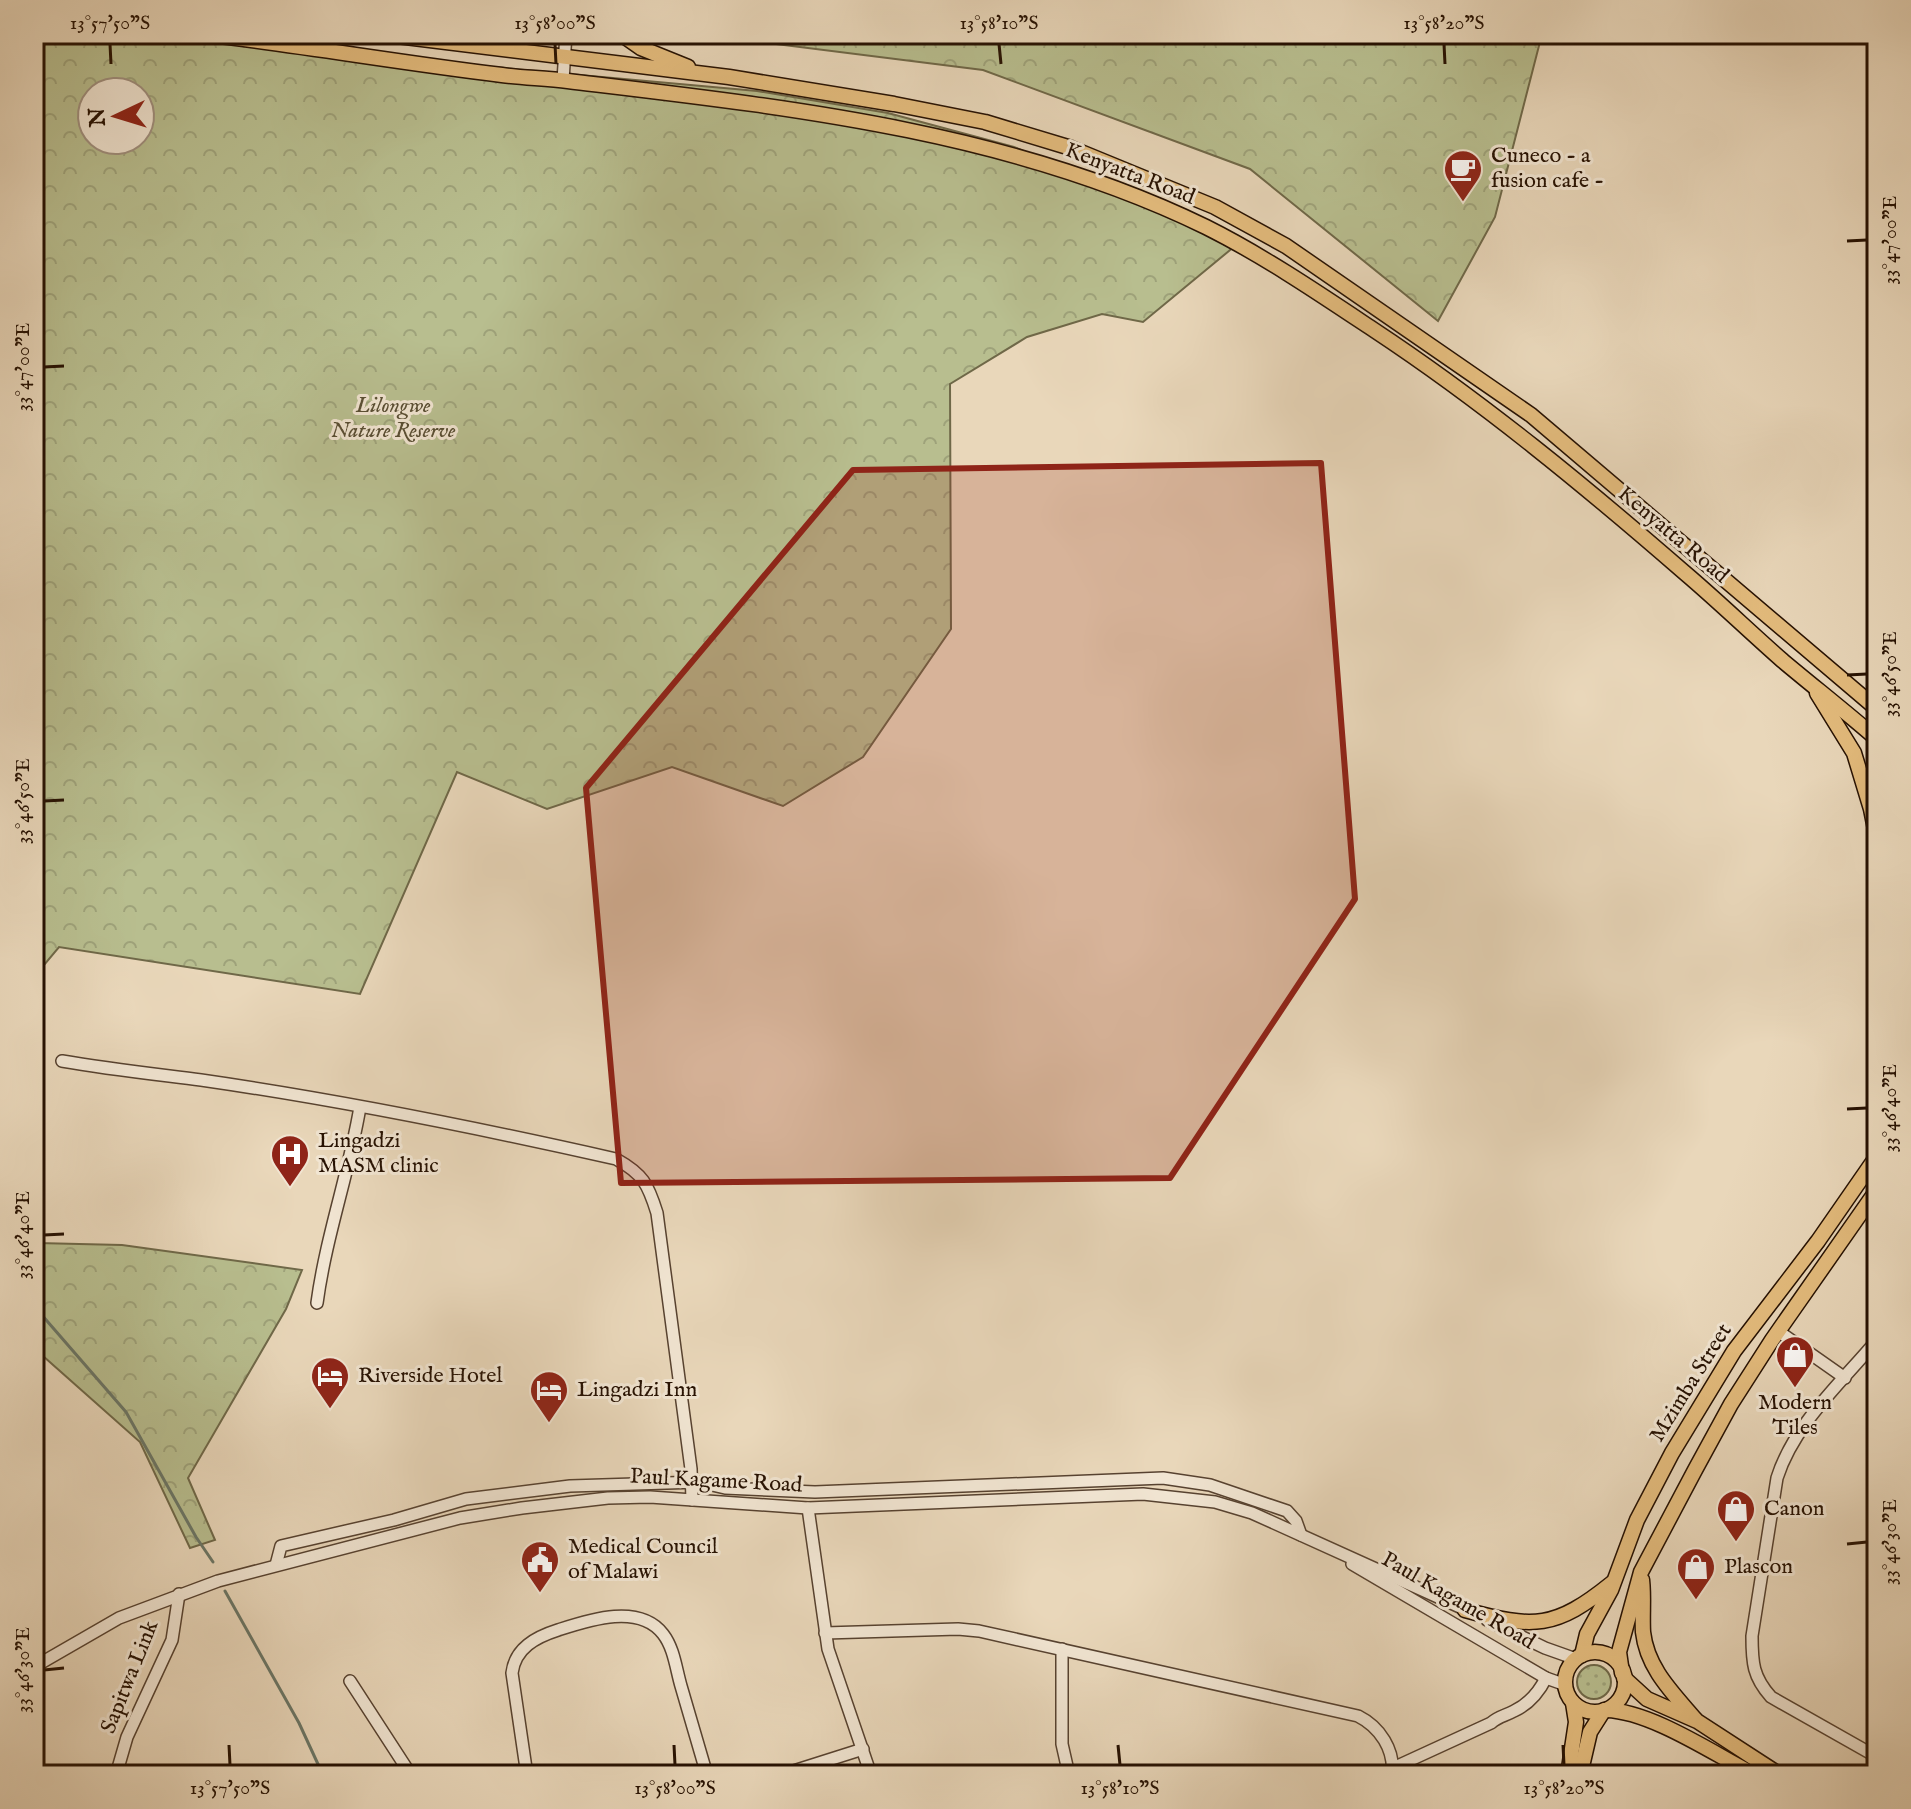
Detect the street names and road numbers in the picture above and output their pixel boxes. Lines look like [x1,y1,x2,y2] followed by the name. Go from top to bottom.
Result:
[1061,136,1199,212] street label: Kenyatta Road
[1612,480,1735,590] street label: Kenyatta Road
[1644,1318,1739,1447] street label: Mzimba Street
[629,1462,803,1500] street label: Paul Kagame Road
[1376,1546,1540,1656] street label: Paul Kagame Road
[95,1616,165,1738] street label: Sapitwa Link

